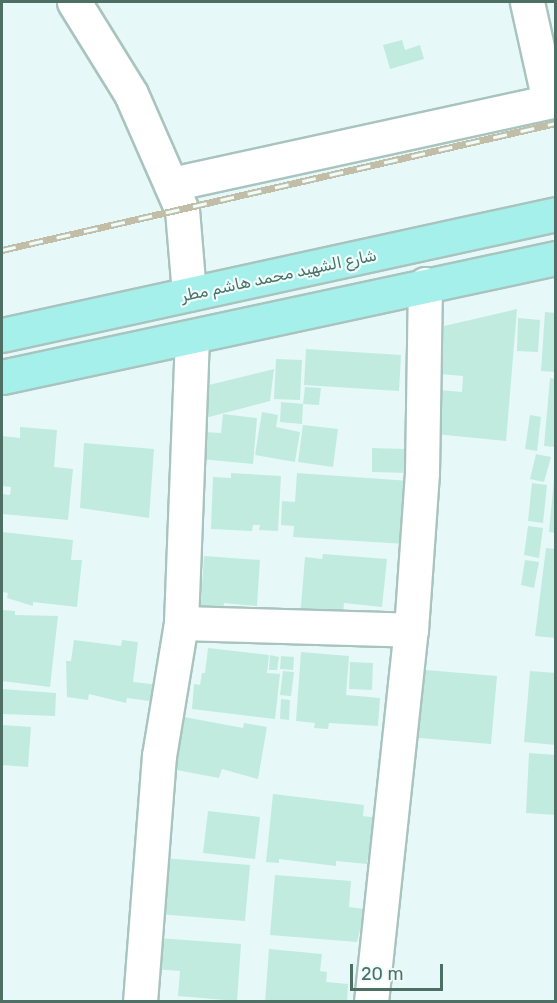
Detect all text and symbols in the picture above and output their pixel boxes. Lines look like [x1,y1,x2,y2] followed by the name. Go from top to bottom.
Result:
[179,246,379,306] street label: شارع الشهيد محمد هاشم مطر
[353,952,446,990] scale bar
[361,963,403,985] text: 20 m

